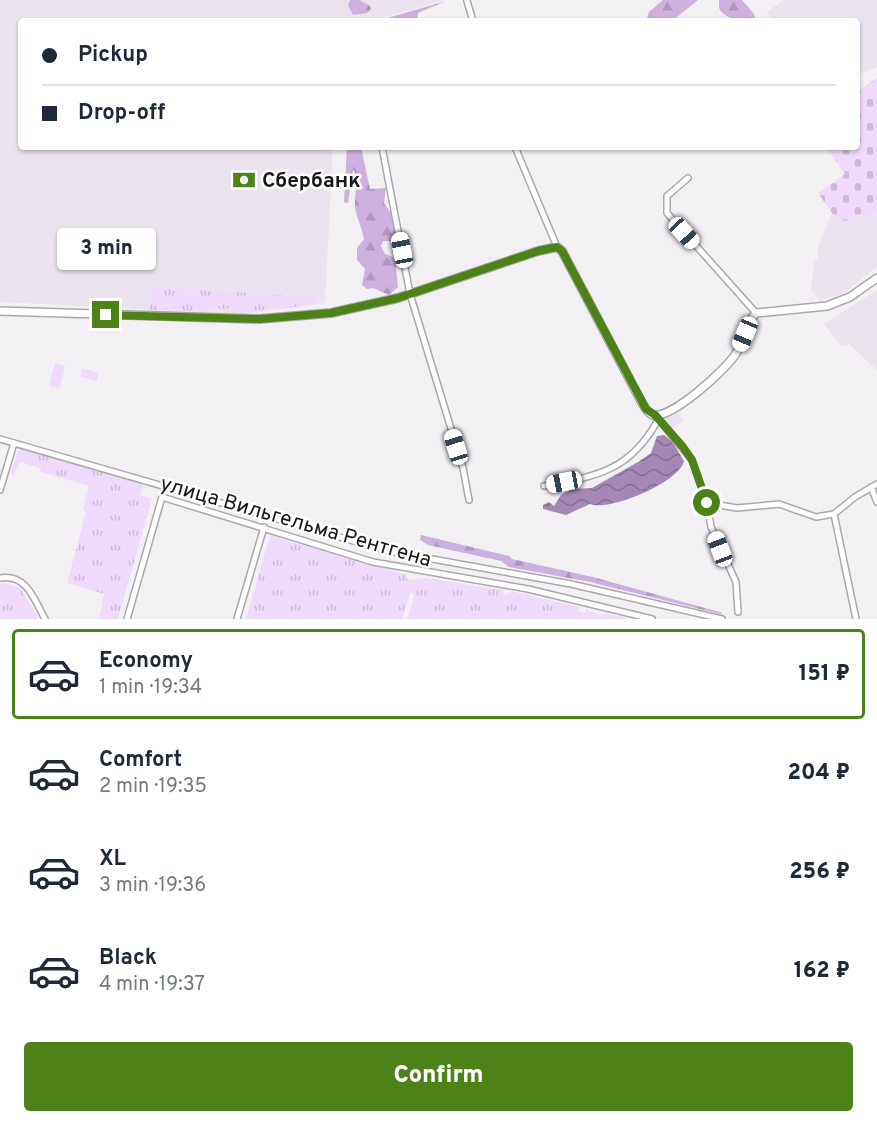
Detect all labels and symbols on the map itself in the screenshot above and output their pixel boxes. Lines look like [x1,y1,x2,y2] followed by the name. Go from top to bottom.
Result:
[231,167,257,193] bank icon: Сбербанк
[262,168,361,195] place label: Сбербанк
[665,214,703,252] car
[57,228,156,270] callout: 3 min
[390,231,414,269] car
[92,301,119,328] route end
[730,314,760,354] car
[442,427,470,467] car
[545,470,583,494] car
[157,471,434,574] street label: улица Вильгельма Рентгена
[693,489,720,516] route start
[705,529,735,569] car

